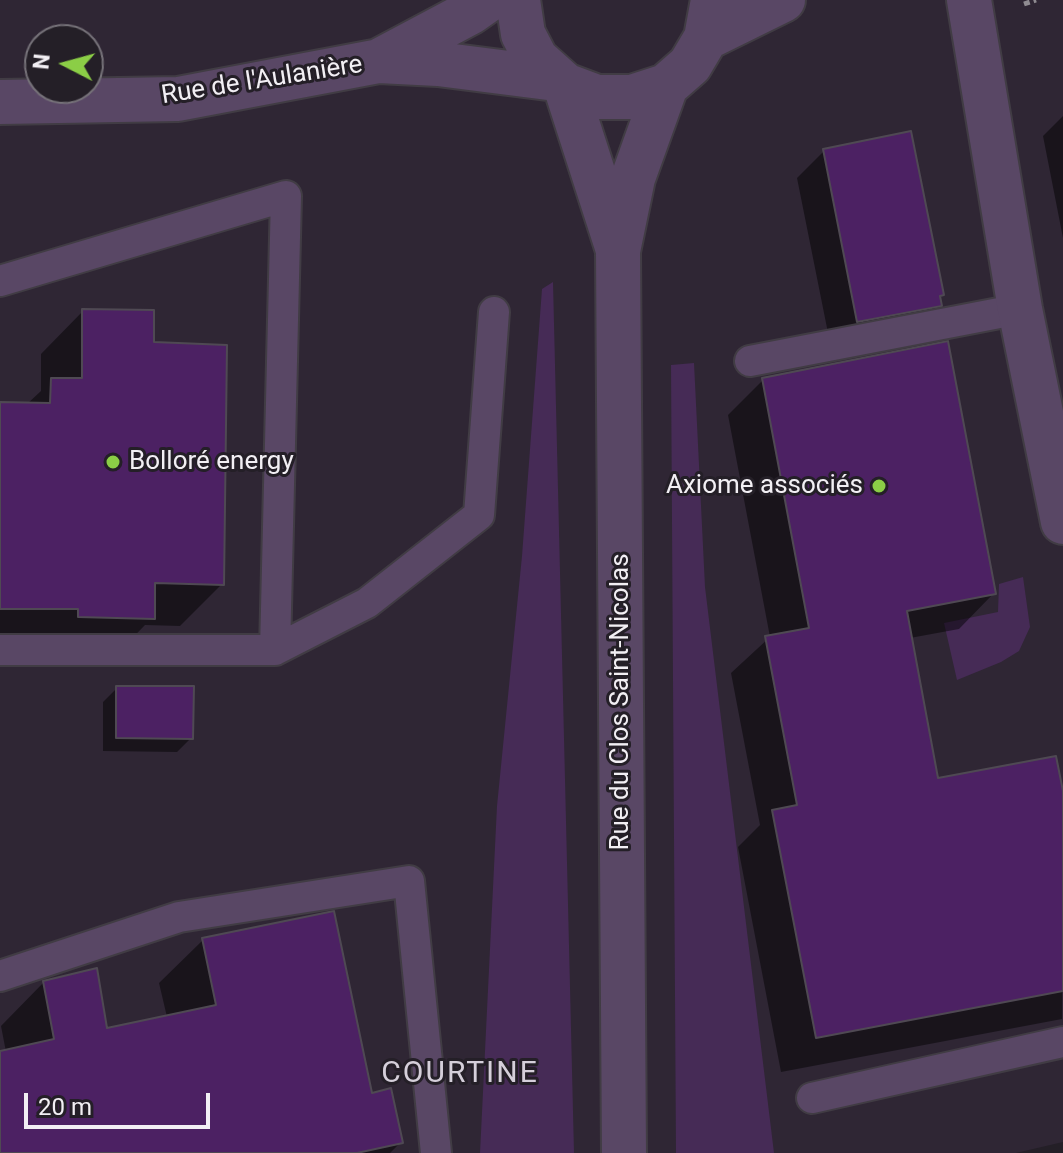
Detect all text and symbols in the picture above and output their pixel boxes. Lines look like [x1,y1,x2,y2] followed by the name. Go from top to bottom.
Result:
[24,24,104,104] north arrow
[159,50,365,112] street label: Rue de l'Aulanière
[28,53,55,71] text: N
[129,446,294,478] place label: Bolloré energy
[104,453,122,471] marker: Bolloré energy
[666,470,863,502] place label: Axiome associés
[870,477,888,495] marker: Axiome associés
[605,553,637,851] street label: Rue du Clos Saint-Nicolas
[381,1056,539,1092] district label: COURTINE
[28,1077,214,1127] scale bar
[38,1093,92,1121] text: 20 m

